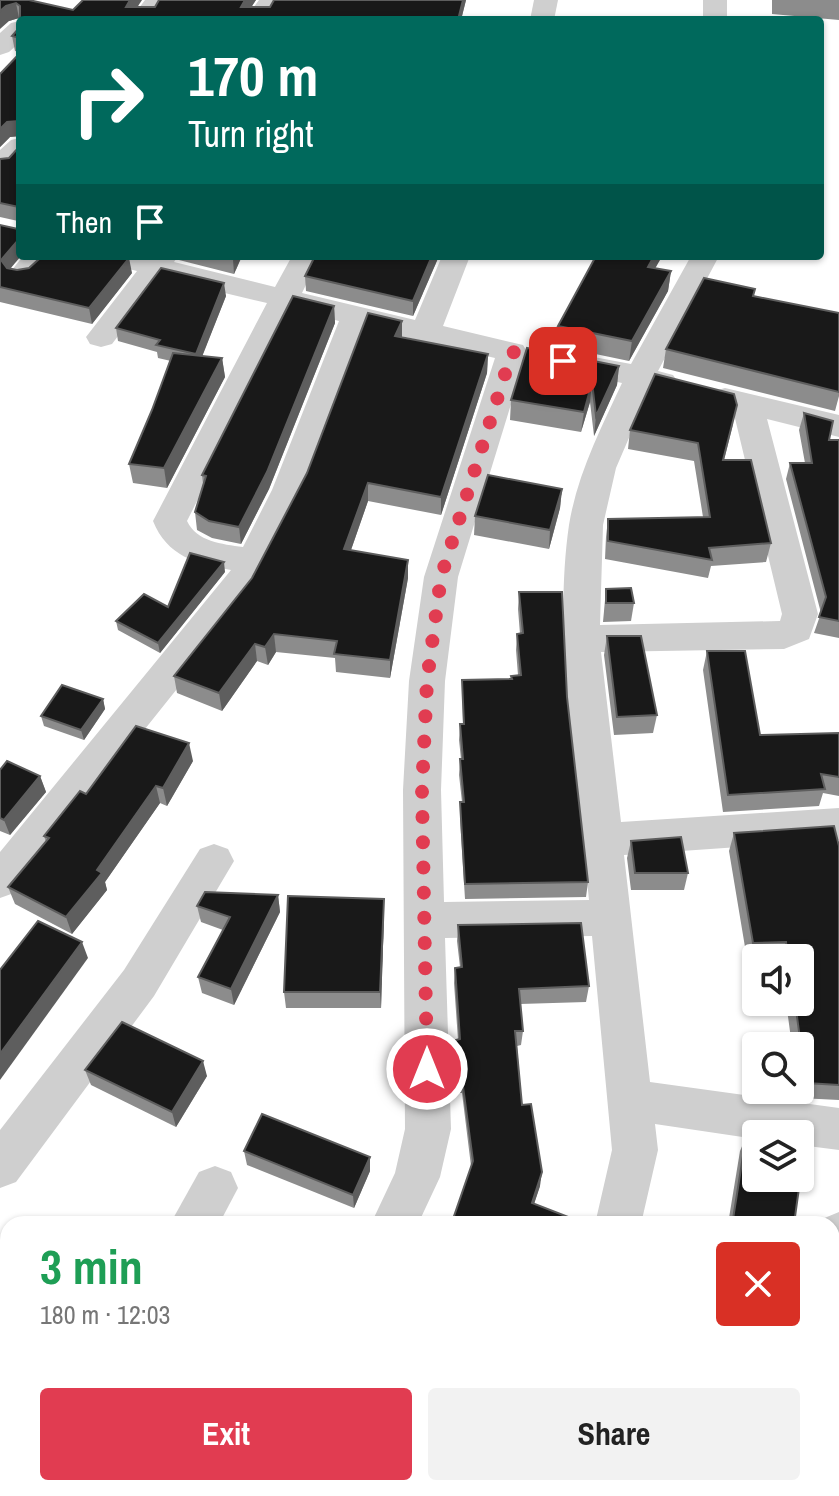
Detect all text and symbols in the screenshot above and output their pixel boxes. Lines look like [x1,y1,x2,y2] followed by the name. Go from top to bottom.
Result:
[188,38,318,113] text: 170 m
[56,48,160,152] icon: right
[188,110,313,158] text: Turn right
[128,200,172,244] icon: arrive
[56,202,112,242] text: Then
[529,327,597,395] pin
[541,339,585,383] icon: arrive
[742,944,814,1192] map controls
[742,944,814,1016] button: sound
[385,1027,469,1111] position arrow
[742,1032,814,1104] button: search
[742,1120,814,1192] button: layers
[40,1234,143,1299] text: 3 min
[716,1242,800,1326] button: close
[40,1297,170,1332] text: 180 m · 12:03
[40,1388,412,1480] button: Exit
[428,1388,800,1480] button: Share

